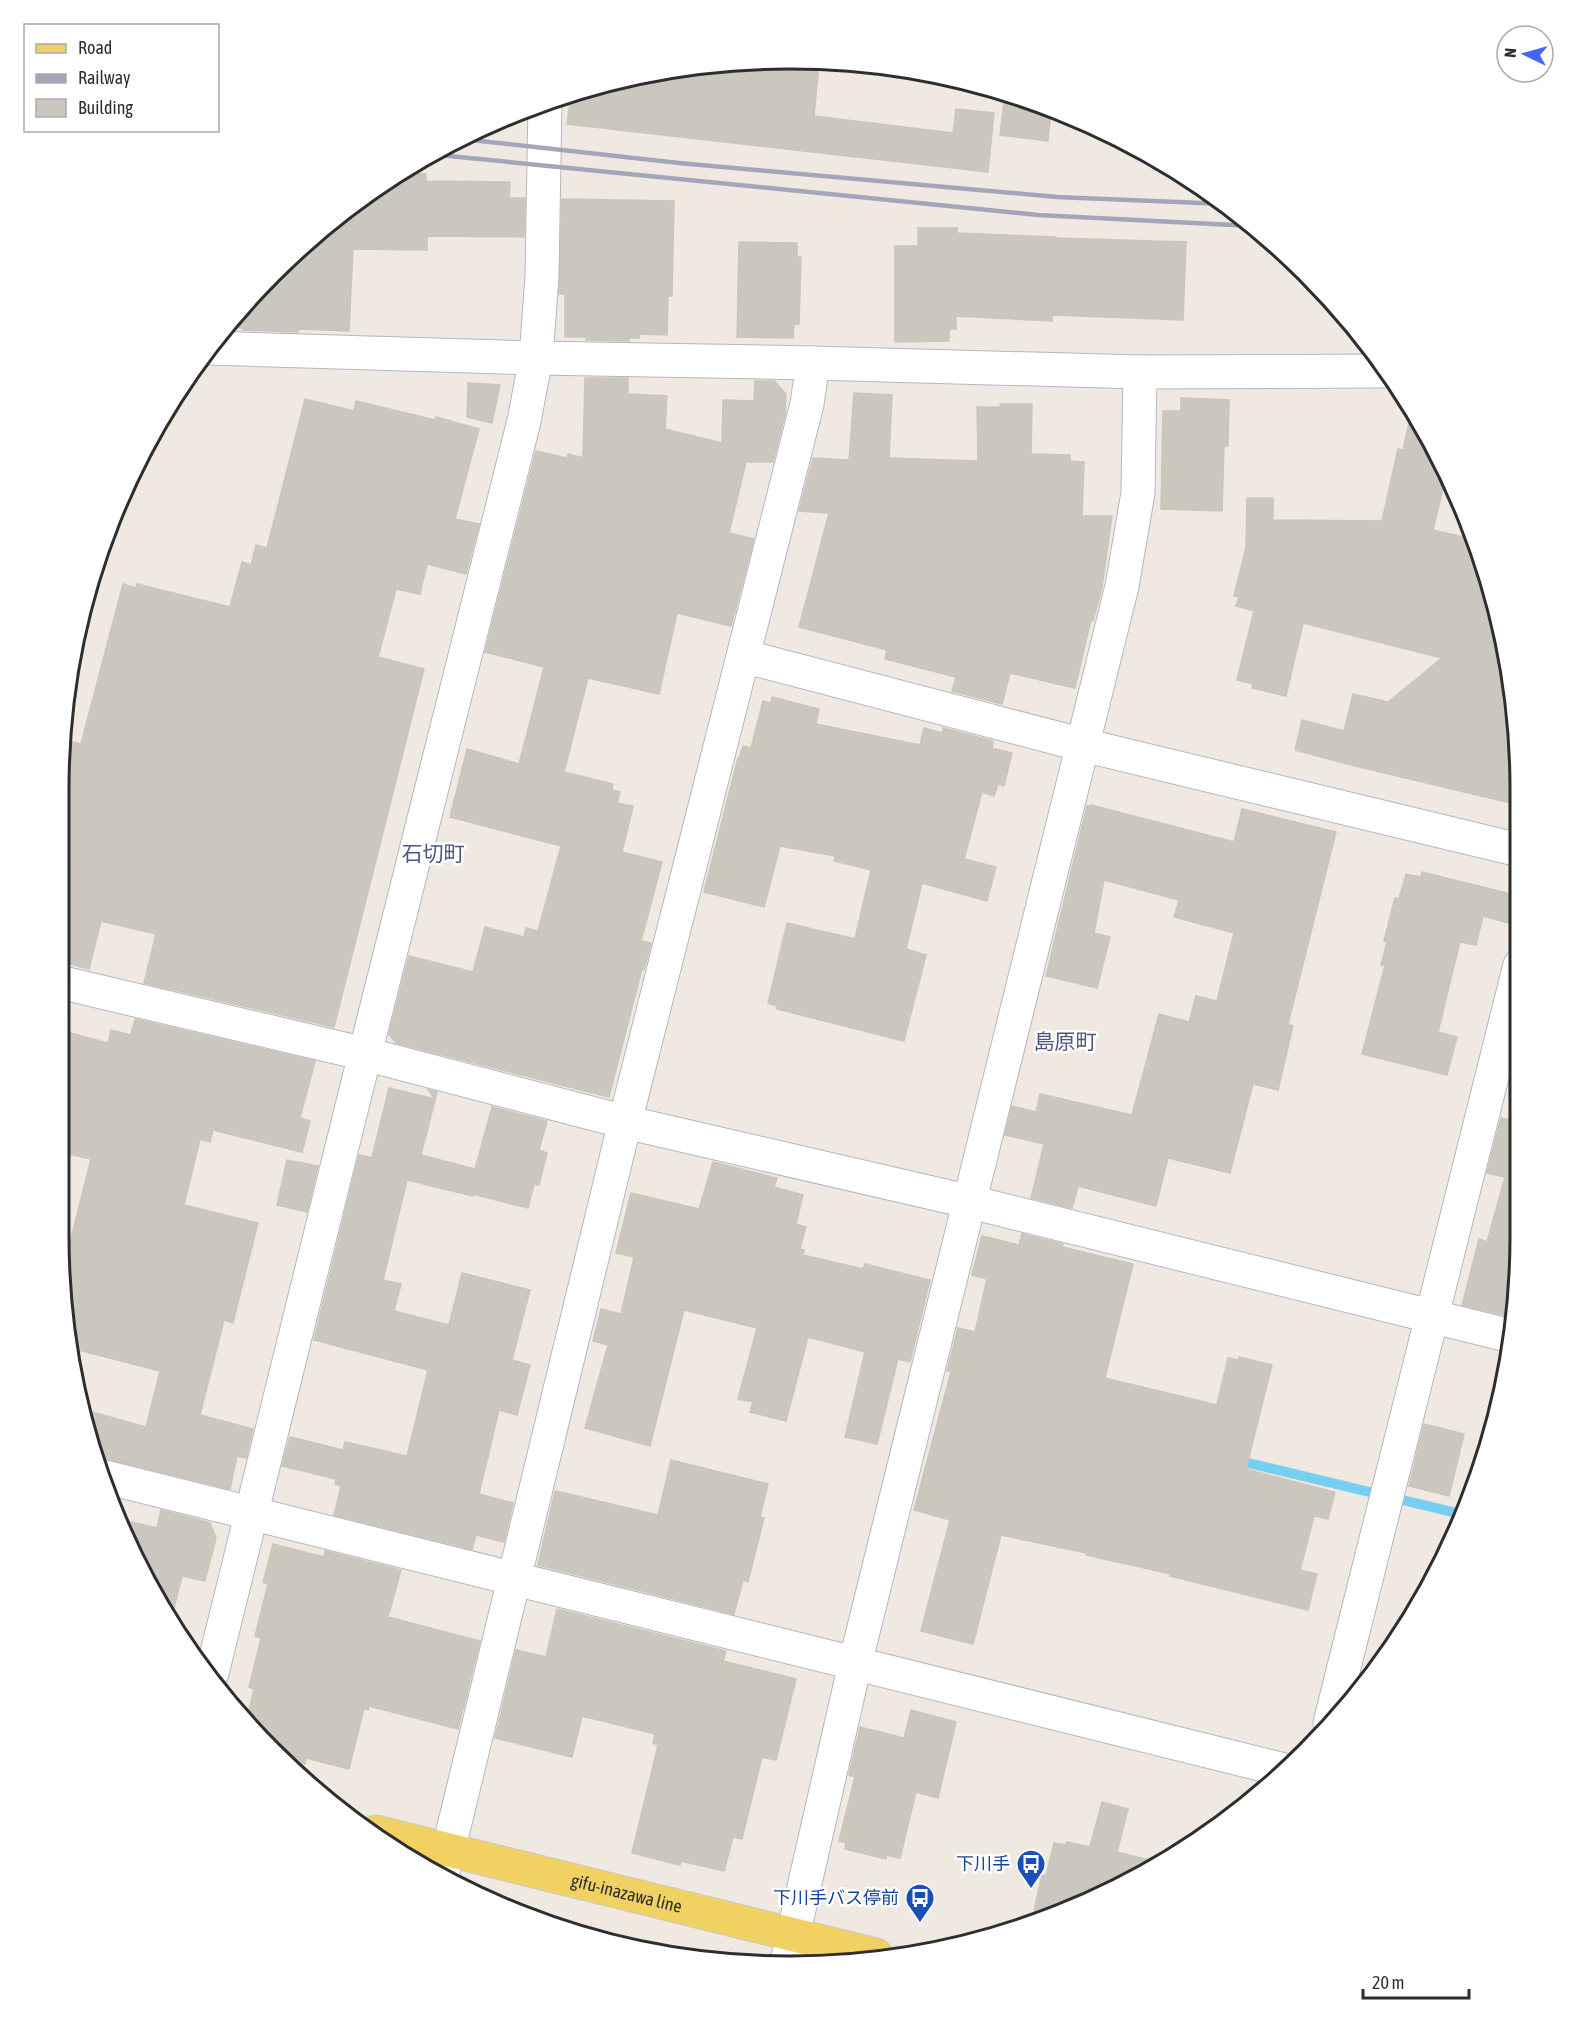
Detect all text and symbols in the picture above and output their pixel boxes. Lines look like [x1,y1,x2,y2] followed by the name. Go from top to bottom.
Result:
[24,24,219,132] legend
[1495,24,1555,84] north arrow
[78,37,112,58] text: Road
[1501,47,1519,58] text: N
[78,67,130,88] text: Railway
[78,97,133,118] text: Building
[402,841,465,865] district label: 石切町
[1034,1029,1097,1053] district label: 島原町
[1015,1848,1047,1890] bus stop icon: 下川手
[956,1853,1010,1874] place label: 下川手
[569,1869,684,1917] street label: gifu-inazawa line
[904,1882,936,1924] bus stop icon: 下川手バス停前
[773,1887,899,1908] place label: 下川手バス停前
[1363,1962,1470,2000] scale bar
[1372,1972,1404,1993] text: 20 m

